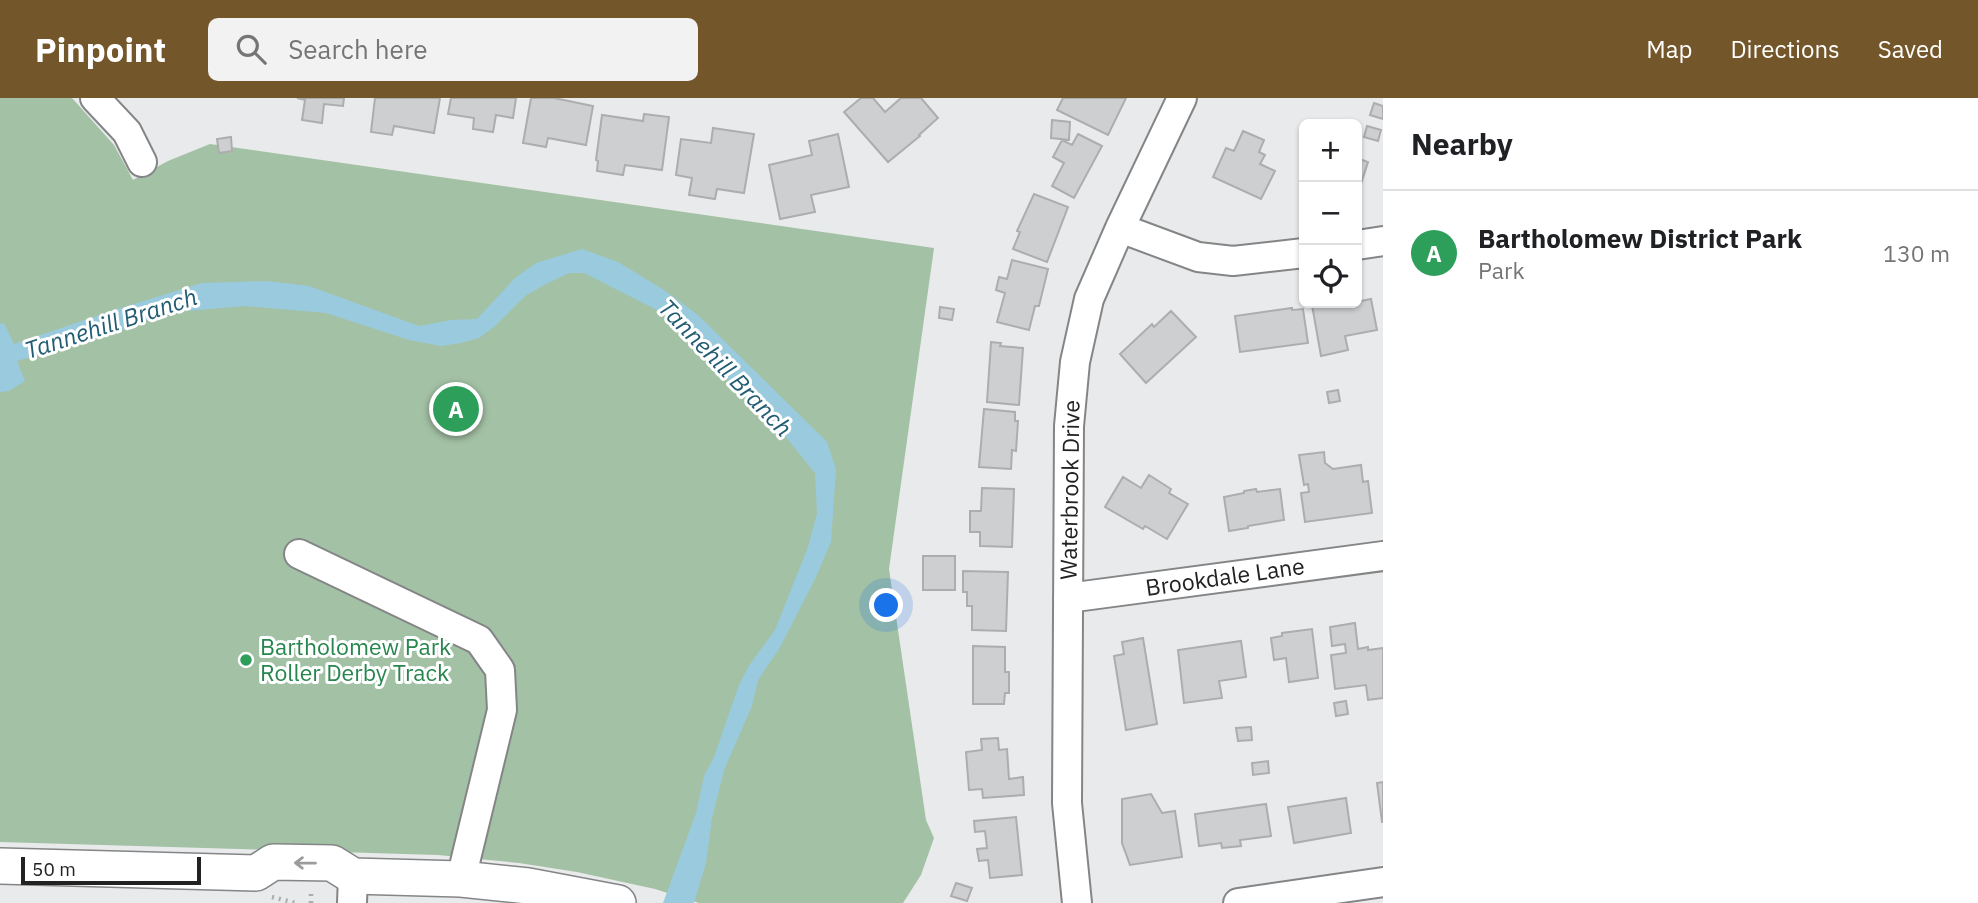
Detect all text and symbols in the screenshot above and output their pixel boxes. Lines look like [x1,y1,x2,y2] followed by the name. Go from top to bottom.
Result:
[208,18,698,81] search box
[35,28,166,71] text: Pinpoint
[232,30,270,68] icon: search
[288,32,428,66] text: Search here
[1646,33,1692,65] text: Map
[1730,33,1840,65] text: Directions
[1878,33,1943,65] text: Saved
[1299,119,1362,308] map controls
[1299,119,1362,182] button: +
[1411,124,1513,163] text: Nearby
[1299,182,1362,245] button: −
[1478,221,1802,255] text: Bartholomew District Park
[1426,238,1442,268] text: A
[1883,238,1950,268] text: 130 m
[1299,245,1362,308] button: locate
[1478,255,1525,285] text: Park
[20,280,201,366] water label: Tannehill Branch
[652,292,800,443] water label: Tannehill Branch
[433,383,479,435] pin: A
[1052,400,1086,580] street label: Waterbrook Drive
[1143,550,1306,602] street label: Brookdale Lane
[869,588,903,622] your location
[260,631,451,687] place label: Bartholomew Park Roller Derby Track
[238,652,254,668] marker: Bartholomew Park Roller Derby Track
[21,854,201,886] scale bar
[293,856,316,870] one-way arrow
[32,857,76,881] text: 50 m

